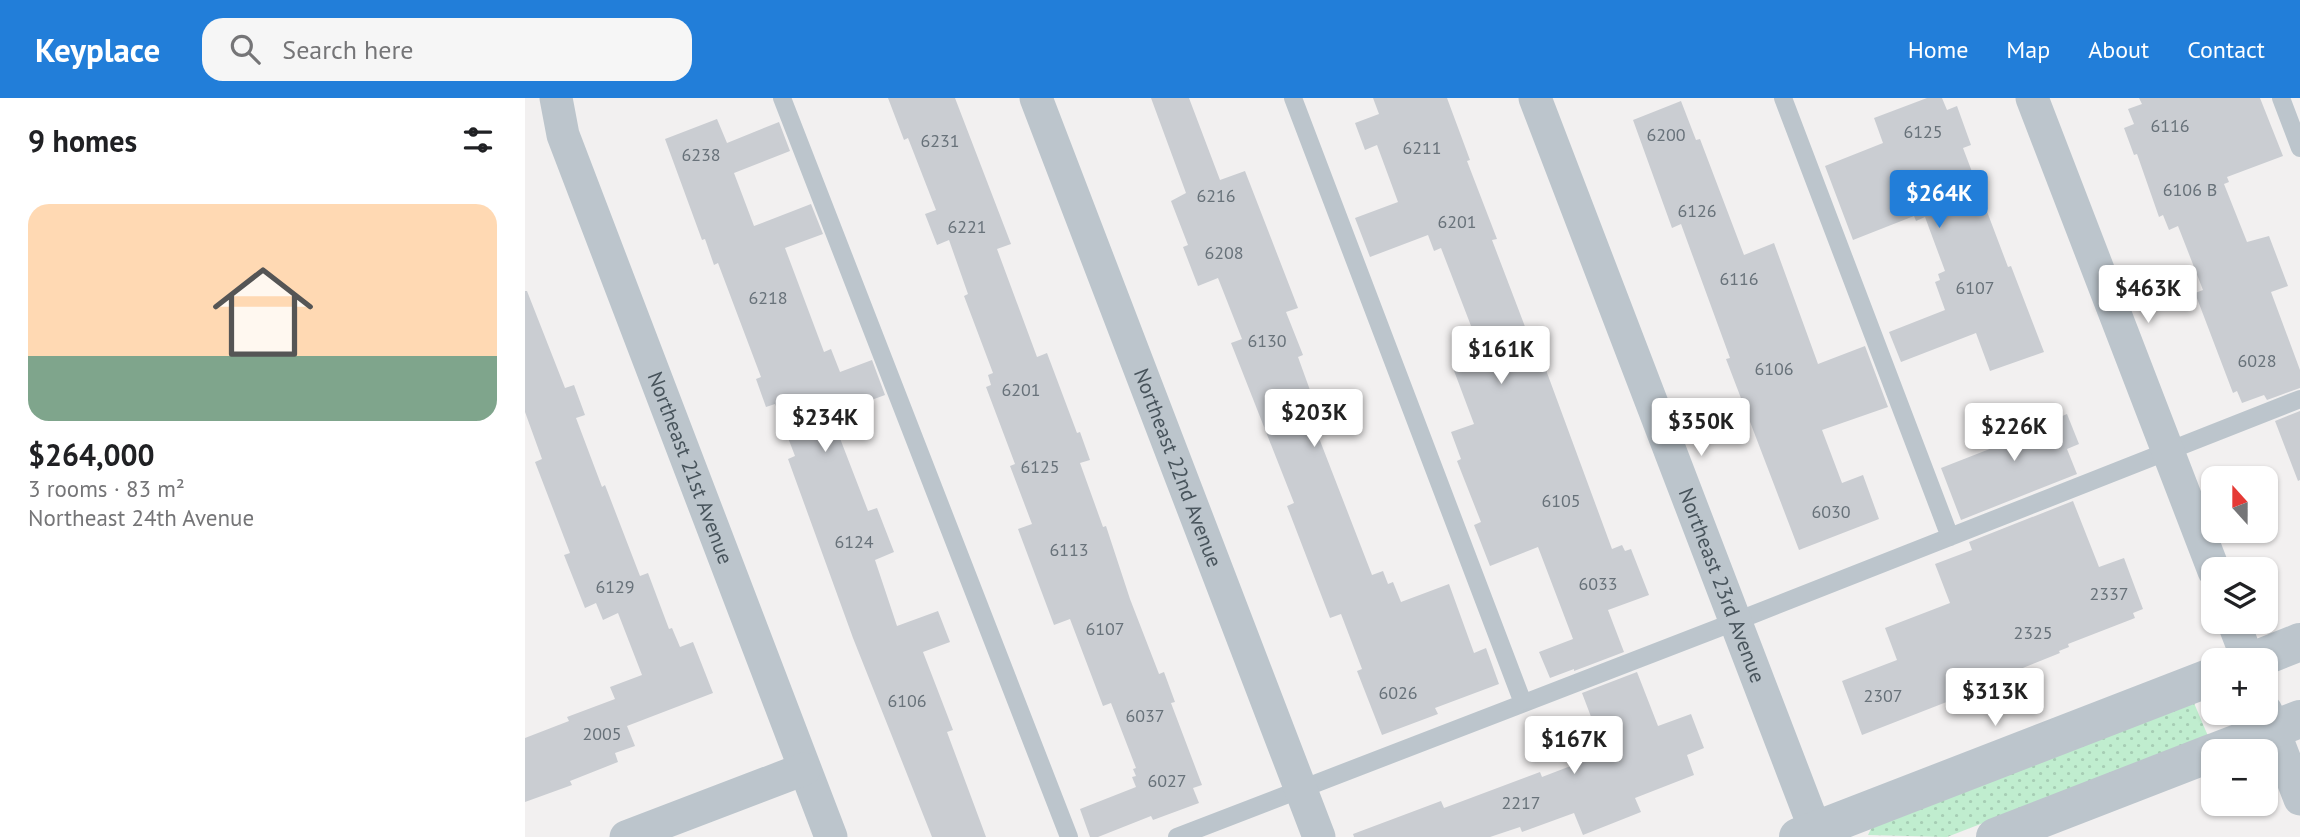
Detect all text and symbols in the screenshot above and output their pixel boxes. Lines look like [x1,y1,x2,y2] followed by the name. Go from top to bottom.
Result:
[202,18,692,81] search box
[35,28,160,71] text: Keyplace
[226,30,264,68] icon: search
[282,33,413,66] text: Search here
[1908,34,1968,65] text: Home
[2006,34,2050,65] text: Map
[2088,34,2149,65] text: About
[2187,34,2265,65] text: Contact
[2150,114,2190,137] house number: 6116
[1903,120,1943,143] house number: 6125
[28,121,137,160] text: 9 homes
[459,121,497,159] icon: filters
[1646,123,1686,146] house number: 6200
[920,129,960,152] house number: 6231
[1402,136,1442,159] house number: 6211
[681,143,721,166] house number: 6238
[1890,170,1988,230] pin: $264K
[1906,178,1972,207] text: $264K
[2163,178,2217,201] house number: 6106 B
[1196,184,1236,207] house number: 6216
[1677,199,1717,222] house number: 6126
[1437,210,1477,233] house number: 6201
[947,215,987,238] house number: 6221
[1204,241,1244,264] house number: 6208
[200,249,326,375] icon: home
[2099,266,2197,325] pin: $463K
[1719,267,1759,290] house number: 6116
[2115,273,2181,302] text: $463K
[1955,276,1995,299] house number: 6107
[748,286,788,309] house number: 6218
[1452,327,1550,386] pin: $161K
[1247,329,1287,352] house number: 6130
[1468,334,1534,363] text: $161K
[2237,349,2277,372] house number: 6028
[1754,357,1794,380] house number: 6106
[1128,364,1228,571] street label: Northeast 22nd Avenue
[642,368,740,568] street label: Northeast 21st Avenue
[1001,378,1041,401] house number: 6201
[1265,390,1363,449] pin: $203K
[776,394,874,454] pin: $234K
[1281,397,1347,426] text: $203K
[1652,398,1750,458] pin: $350K
[792,402,858,431] text: $234K
[1965,404,2063,463] pin: $226K
[1668,406,1734,435] text: $350K
[1981,411,2047,440] text: $226K
[28,435,155,474] text: $264,000
[1020,455,1060,478] house number: 6125
[2201,466,2279,542] north arrow
[2201,466,2278,816] map controls
[28,474,185,503] text: 3 rooms · 83 m²
[1673,484,1772,687] street label: Northeast 23rd Avenue
[1541,489,1581,512] house number: 6105
[1811,500,1851,523] house number: 6030
[28,503,254,532] text: Northeast 24th Avenue
[834,530,874,553] house number: 6124
[1049,538,1089,561] house number: 6113
[2201,557,2278,634] button: layers
[1578,572,1618,595] house number: 6033
[595,575,635,598] house number: 6129
[2089,582,2129,605] house number: 2337
[1085,617,1125,640] house number: 6107
[2013,621,2053,644] house number: 2325
[2201,648,2278,725] button: +
[1946,668,2044,728] pin: $313K
[1962,676,2028,705] text: $313K
[1378,681,1418,704] house number: 6026
[1863,684,1903,707] house number: 2307
[887,689,927,712] house number: 6106
[1125,704,1165,727] house number: 6037
[1525,716,1623,776] pin: $167K
[582,722,622,745] house number: 2005
[1541,724,1607,753] text: $167K
[2201,739,2278,816] button: −
[1147,769,1187,792] house number: 6027
[1501,791,1541,814] house number: 2217

